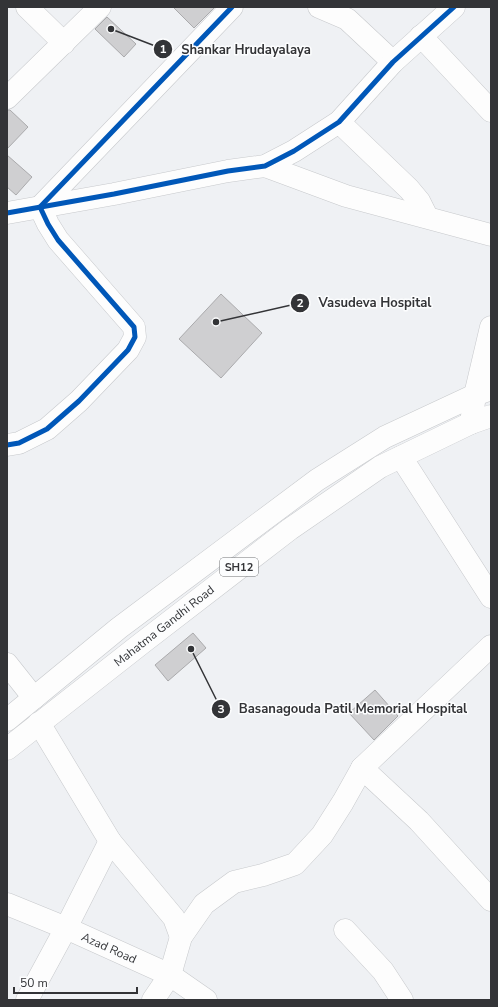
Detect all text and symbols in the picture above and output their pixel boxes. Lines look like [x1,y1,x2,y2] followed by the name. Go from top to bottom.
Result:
[153,37,319,62] callout: Shankar Hrudayalaya
[159,41,167,57] text: 1
[181,41,311,59] text: Shankar Hrudayalaya
[290,290,439,315] callout: Vasudeva Hospital
[318,294,432,312] text: Vasudeva Hospital
[296,295,304,311] text: 2
[220,558,258,576] road number: SH12
[111,582,217,670] street label: Mahatma Gandhi Road
[211,696,475,721] callout: Basanagouda Patil Memorial Hospital
[239,700,468,718] text: Basanagouda Patil Memorial Hospital
[217,701,225,717] text: 3
[79,929,139,967] street label: Azad Road
[14,969,137,995] scale bar
[20,975,48,991] text: 50 m

